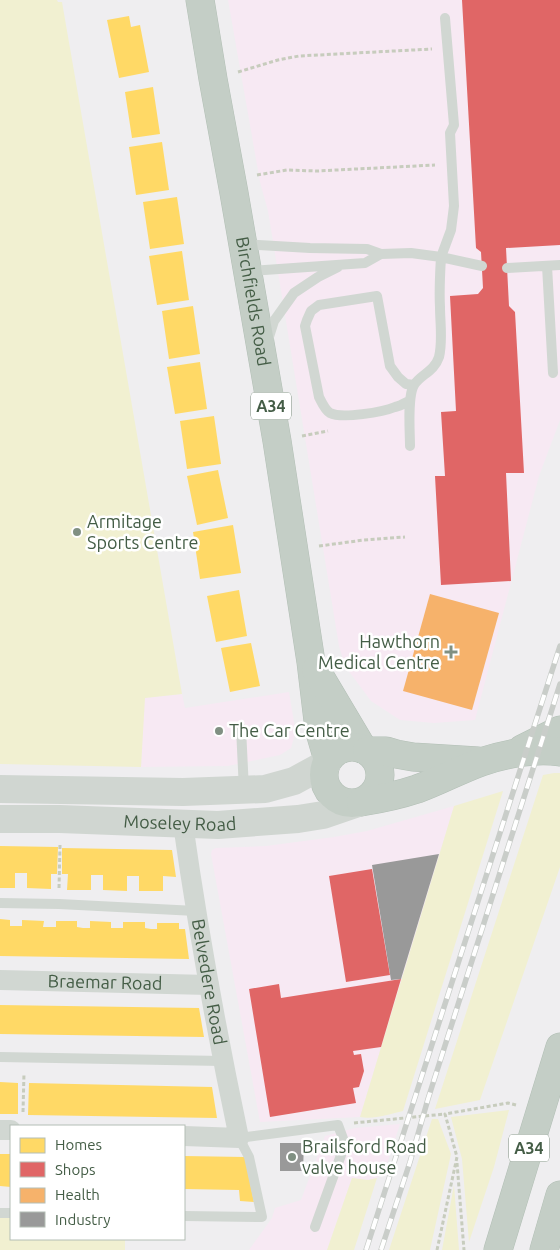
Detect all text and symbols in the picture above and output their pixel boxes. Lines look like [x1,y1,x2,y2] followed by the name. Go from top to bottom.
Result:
[233,235,275,368] street label: Birchfields Road
[251,392,291,420] road number: A34
[87,511,198,552] place label: Armitage Sports Centre
[71,526,83,538] marker: Armitage Sports Centre
[318,631,440,672] place label: Hawthorn Medical Centre
[444,645,458,659] marker: Hawthorn Medical Centre
[229,720,350,740] place label: The Car Centre
[213,725,225,737] marker: The Car Centre
[123,810,237,834] street label: Moseley Road
[189,917,231,1046] street label: Belvedere Road
[47,970,163,993] street label: Braemar Road
[10,1125,185,1240] legend
[509,1134,549,1162] road number: A34
[55,1136,102,1153] text: Homes
[302,1136,427,1177] place label: Brailsford Road valve house
[286,1151,298,1163] marker: Brailsford Road valve house
[55,1161,96,1178] text: Shops
[55,1186,100,1203] text: Health
[55,1211,110,1228] text: Industry

